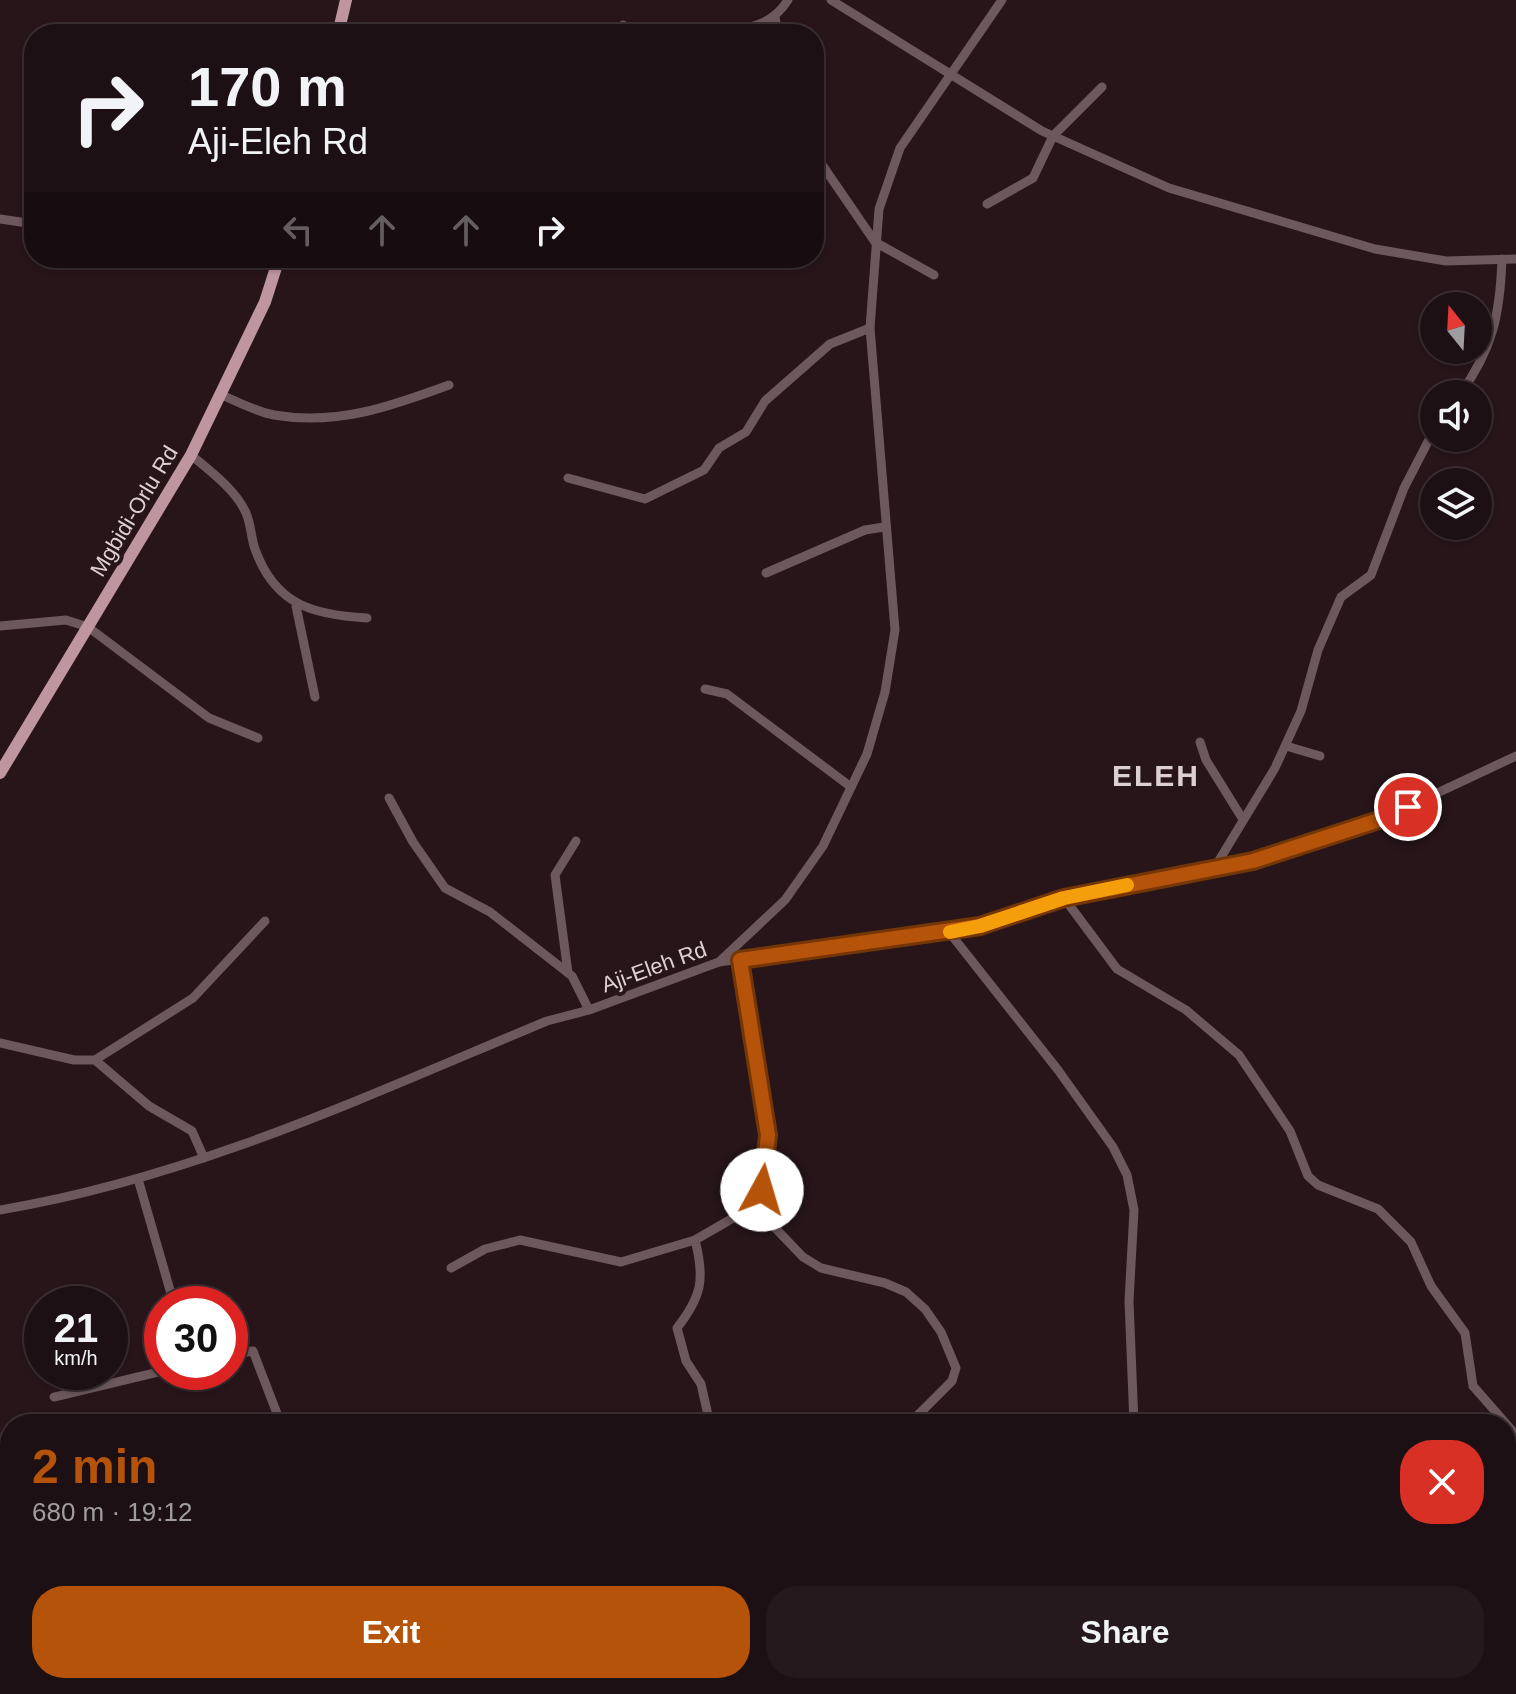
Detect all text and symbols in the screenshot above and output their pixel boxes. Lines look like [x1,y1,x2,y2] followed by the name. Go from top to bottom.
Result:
[188,55,347,118] text: 170 m
[56,56,160,160] icon: right
[188,121,368,162] text: Aji-Eleh Rd
[276,208,320,252] icon: left
[360,208,404,252] icon: ahead
[444,208,488,252] icon: ahead
[528,208,572,252] icon: right
[1420,292,1492,364] north arrow
[1420,292,1492,540] map controls
[1420,380,1492,452] button: sound
[85,441,183,581] street label: Mgbidi-Orlu Rd
[1420,468,1492,540] button: layers
[1112,759,1200,792] district label: ELEH
[1374,773,1442,841] pin
[1386,785,1430,829] icon: arrive
[598,936,710,998] street label: Aji-Eleh Rd
[720,1148,804,1232] position arrow
[144,1286,248,1390] speed limit sign: 30
[54,1306,98,1350] text: 21
[54,1347,98,1369] text: km/h
[32,1440,157,1493] text: 2 min
[1400,1440,1484,1524] button: close
[32,1497,192,1527] text: 680 m · 19:12
[32,1586,750,1678] button: Exit
[766,1586,1484,1678] button: Share

